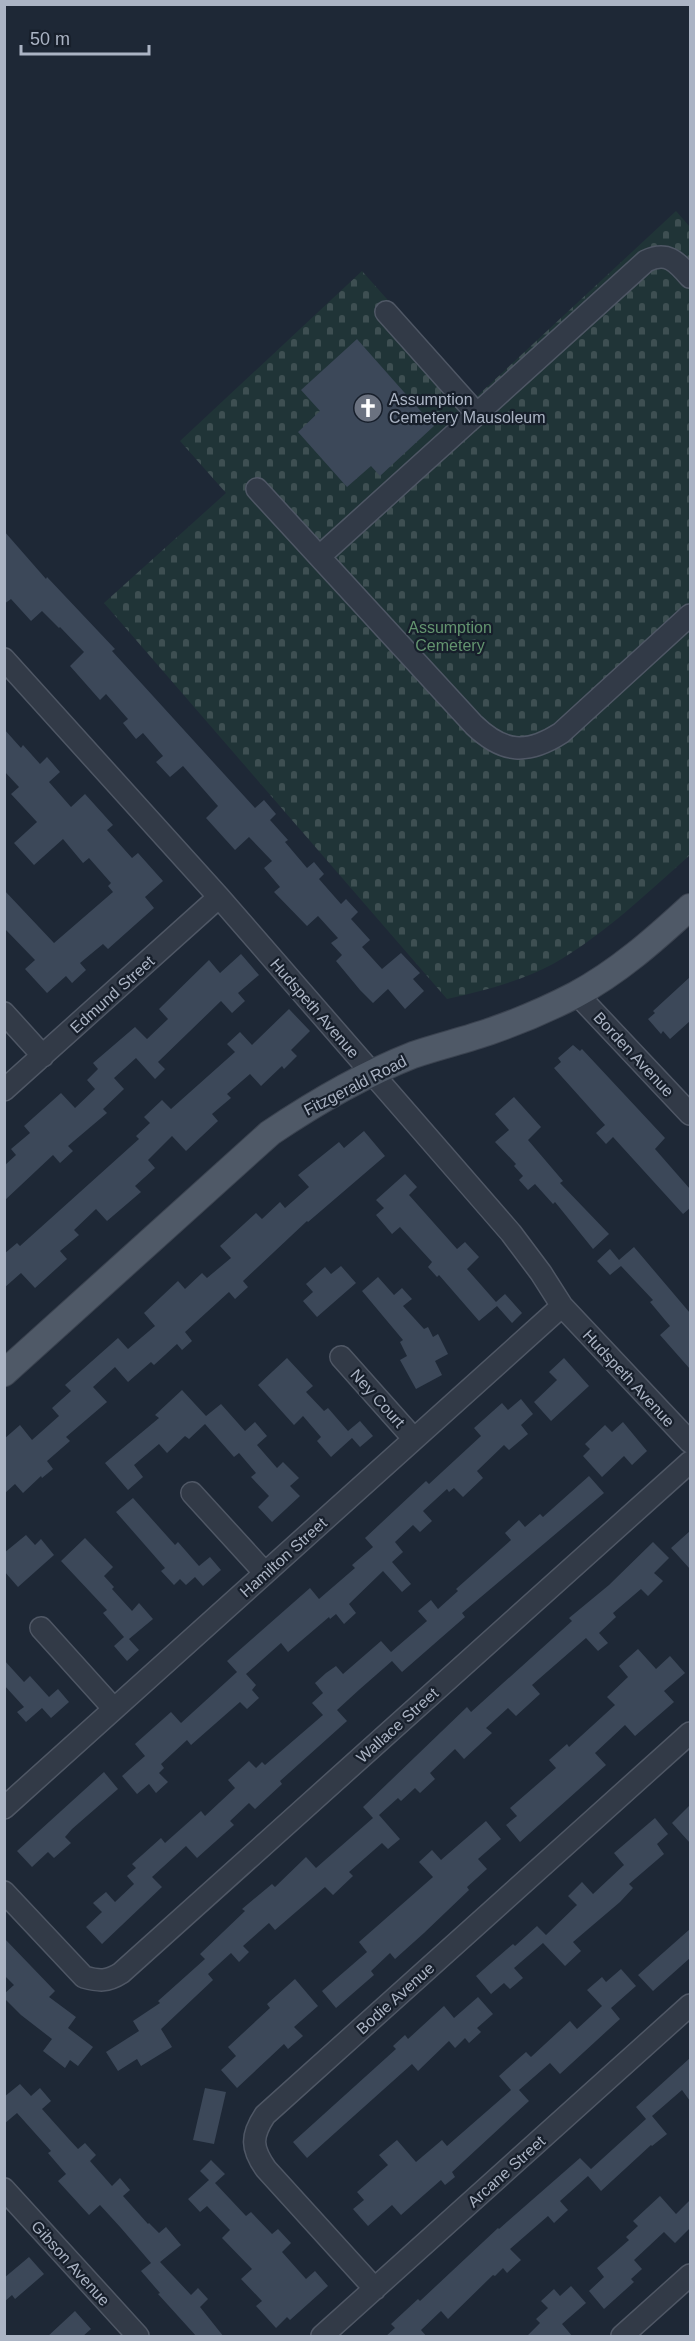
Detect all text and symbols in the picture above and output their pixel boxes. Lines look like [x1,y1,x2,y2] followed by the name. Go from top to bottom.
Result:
[21,18,148,56] scale bar
[30,29,70,49] text: 50 m
[389,391,546,426] place label: Assumption Cemetery Mausoleum
[352,392,384,424] church icon: Assumption Cemetery Mausoleum
[408,619,492,654] park label: Assumption Cemetery
[67,952,158,1036] street label: Edmund Street
[267,955,362,1062] street label: Hudspeth Avenue
[590,1009,677,1100] street label: Borden Avenue
[301,1052,409,1119] street label: Fitzgerald Road
[579,1326,678,1430] street label: Hudspeth Avenue
[347,1366,408,1431] street label: Ney Court
[237,1514,330,1601] street label: Hamilton Street
[353,1684,442,1766] street label: Wallace Street
[353,1959,438,2038] street label: Bodie Avenue
[464,2132,549,2210] street label: Arcane Street
[28,2217,113,2309] street label: Gibson Avenue

